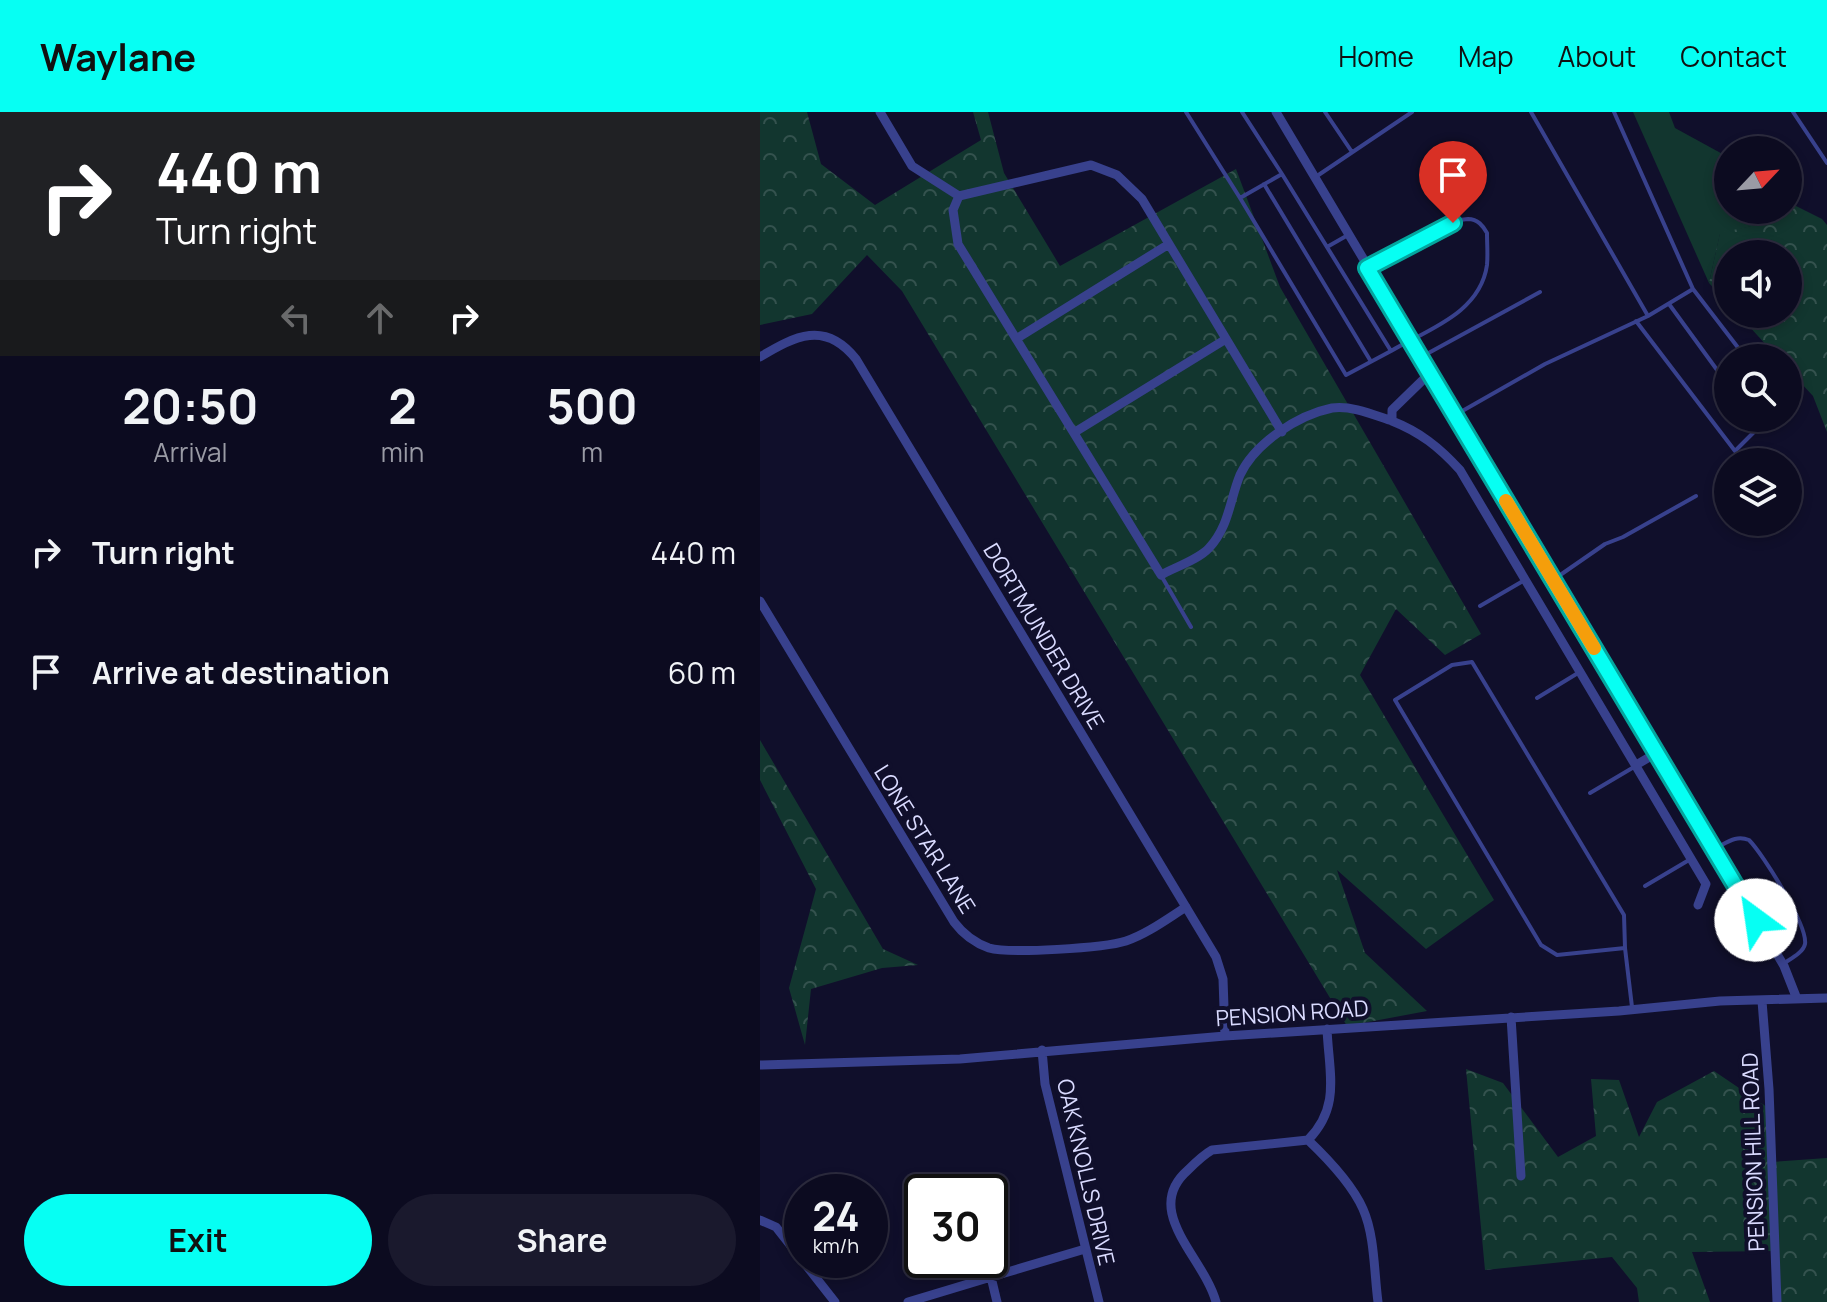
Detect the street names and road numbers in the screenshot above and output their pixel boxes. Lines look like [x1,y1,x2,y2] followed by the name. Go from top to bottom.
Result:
[977,537,1111,735] street label: DORTMUNDER DRIVE
[867,759,983,919] street label: LONE STAR LANE
[1215,993,1369,1033] street label: PENSION ROAD
[1735,1052,1771,1252] street label: PENSION HILL ROAD
[1050,1076,1122,1268] street label: OAK KNOLLS DRIVE

